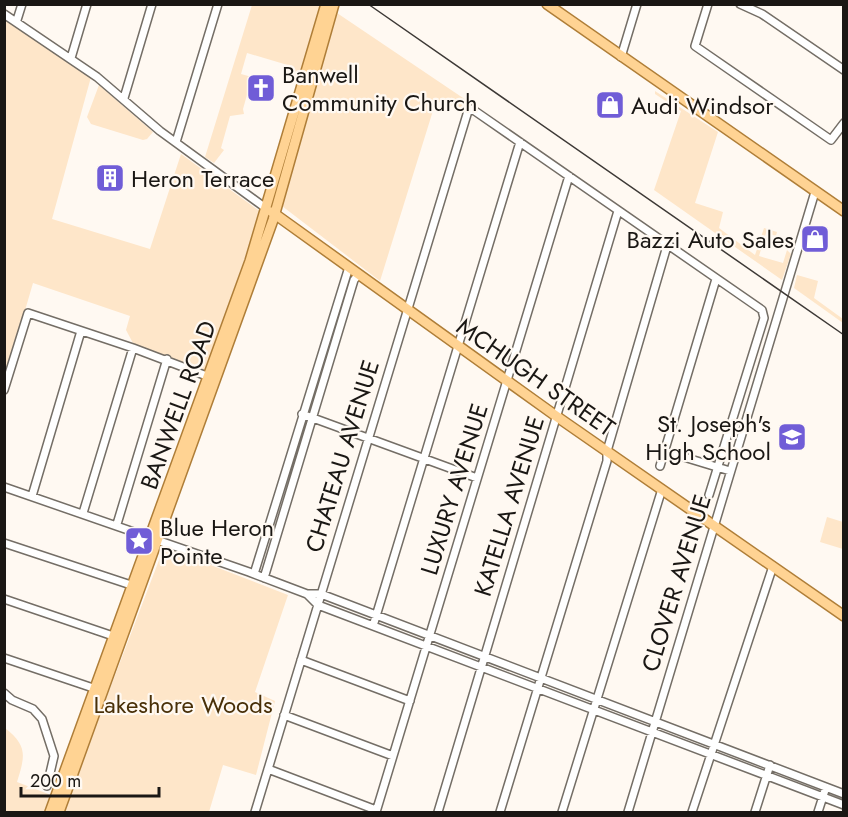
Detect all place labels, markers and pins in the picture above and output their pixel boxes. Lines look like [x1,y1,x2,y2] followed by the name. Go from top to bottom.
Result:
[282,57,478,120] place label: Banwell Community Church
[245,72,277,104] church icon: Banwell Community Church
[631,88,774,123] place label: Audi Windsor
[594,89,626,121] shop icon: Audi Windsor
[131,161,274,196] place label: Heron Terrace
[94,162,126,194] building icon: Heron Terrace
[627,222,794,257] place label: Bazzi Auto Sales
[799,223,831,255] shop icon: Bazzi Auto Sales
[645,406,771,469] place label: St. Joseph's High School
[776,421,808,453] school or university icon: St. Joseph's High School
[160,510,274,573] place label: Blue Heron Pointe
[123,525,155,557] place icon: Blue Heron Pointe

